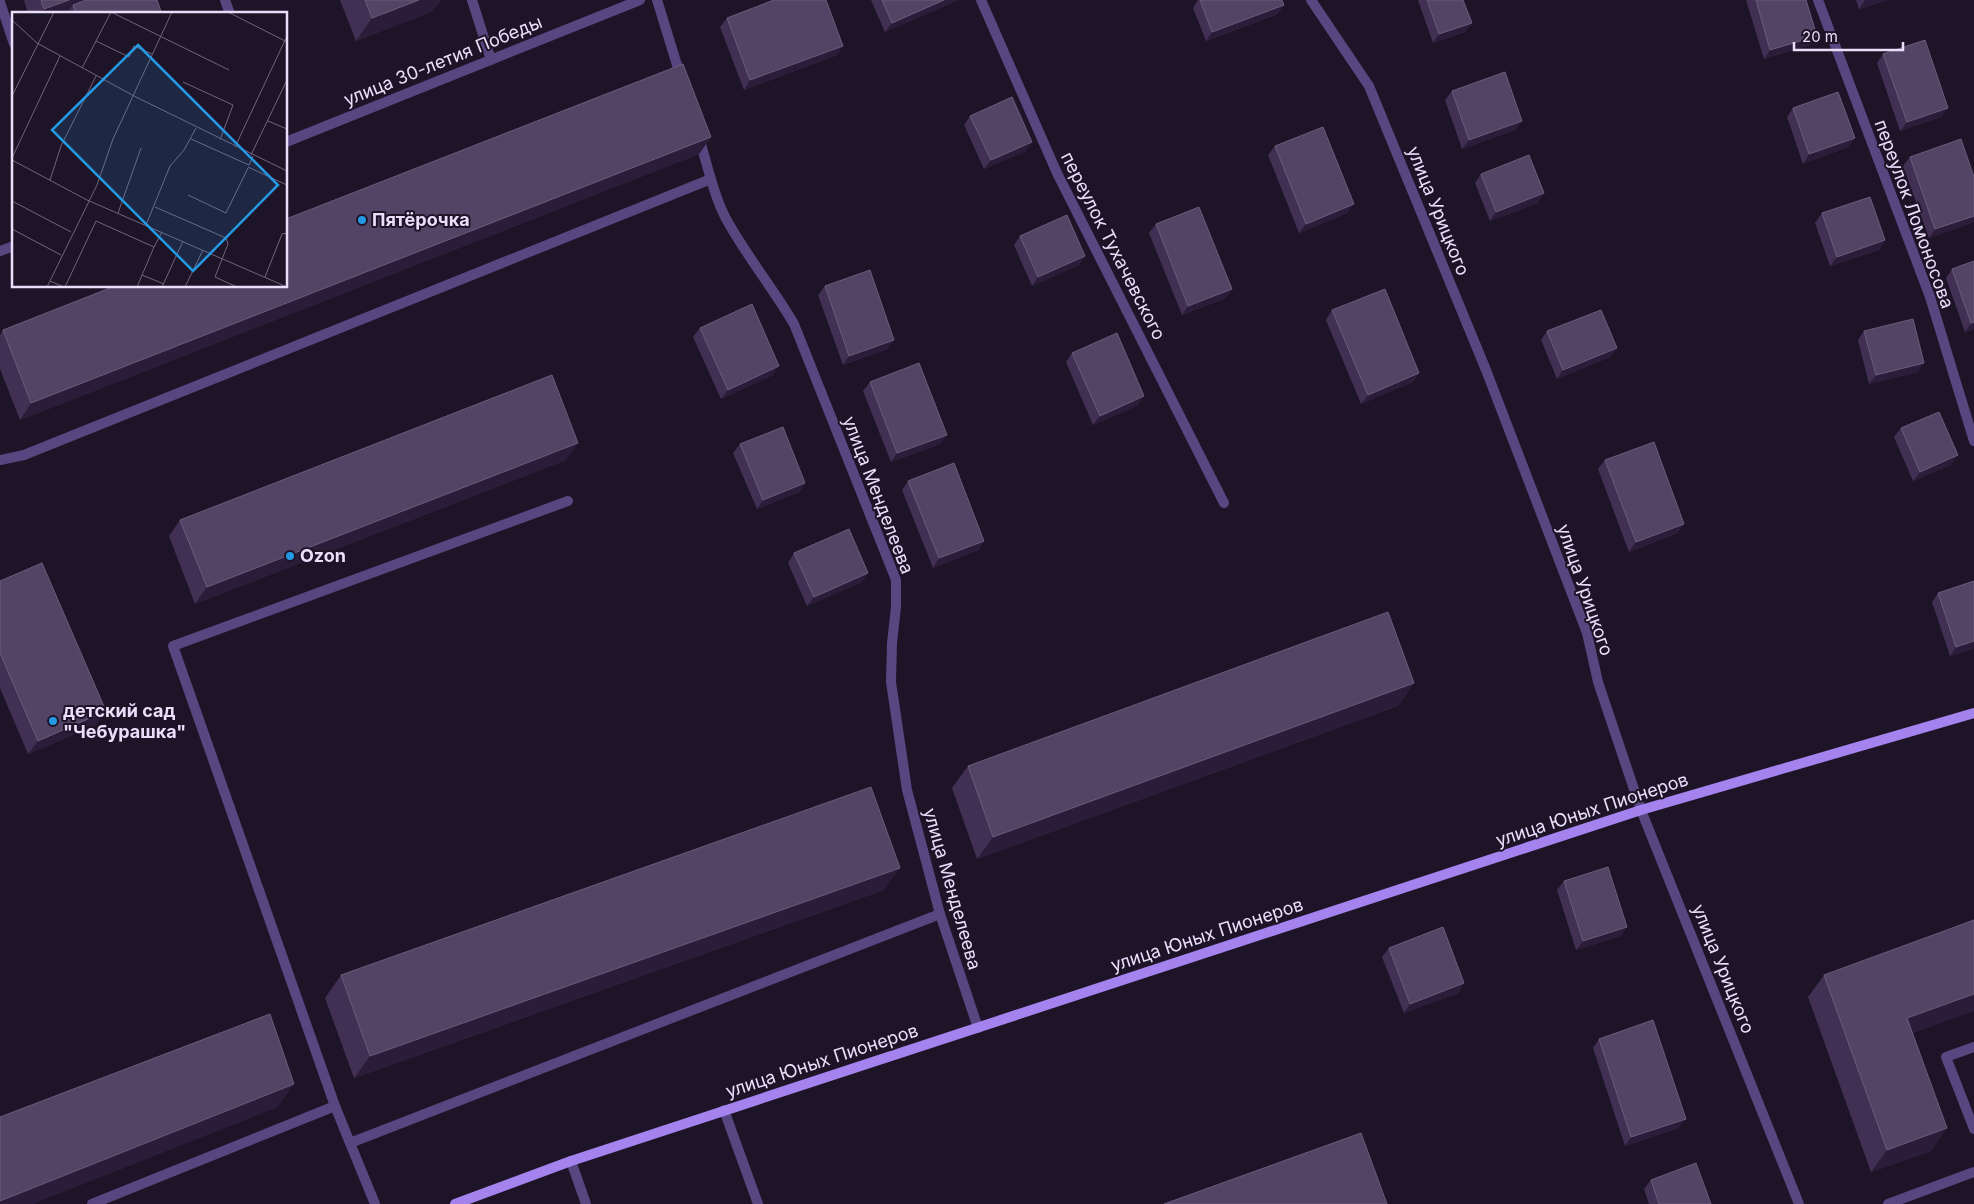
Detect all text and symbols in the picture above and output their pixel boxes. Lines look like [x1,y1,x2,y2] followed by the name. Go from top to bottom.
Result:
[341,11,545,110] street label: улица 30-летия Победы
[12,12,288,288] inset map
[1794,20,1903,52] scale bar
[1802,27,1838,46] text: 20 m
[1871,117,1958,311] street label: переулок Ломоносова
[1403,143,1474,279] street label: улица Урицкого
[1057,148,1170,343] street label: переулок Тухачевского
[372,209,470,230] place label: Пятёрочка
[356,214,368,226] marker: Пятёрочка
[839,413,918,577] street label: улица Менделеева
[1553,521,1618,658] street label: улица Урицкого
[300,545,346,566] place label: Ozon
[284,550,296,562] marker: Ozon
[63,700,186,742] place label: детский сад "Чебурашка"
[47,715,59,727] marker: детский сад "Чебурашка"
[1493,768,1691,851] street label: улица Юных Пионеров
[919,806,986,972] street label: улица Менделеева
[1108,893,1306,976] street label: улица Юных Пионеров
[1688,901,1759,1037] street label: улица Урицкого
[723,1019,921,1102] street label: улица Юных Пионеров

